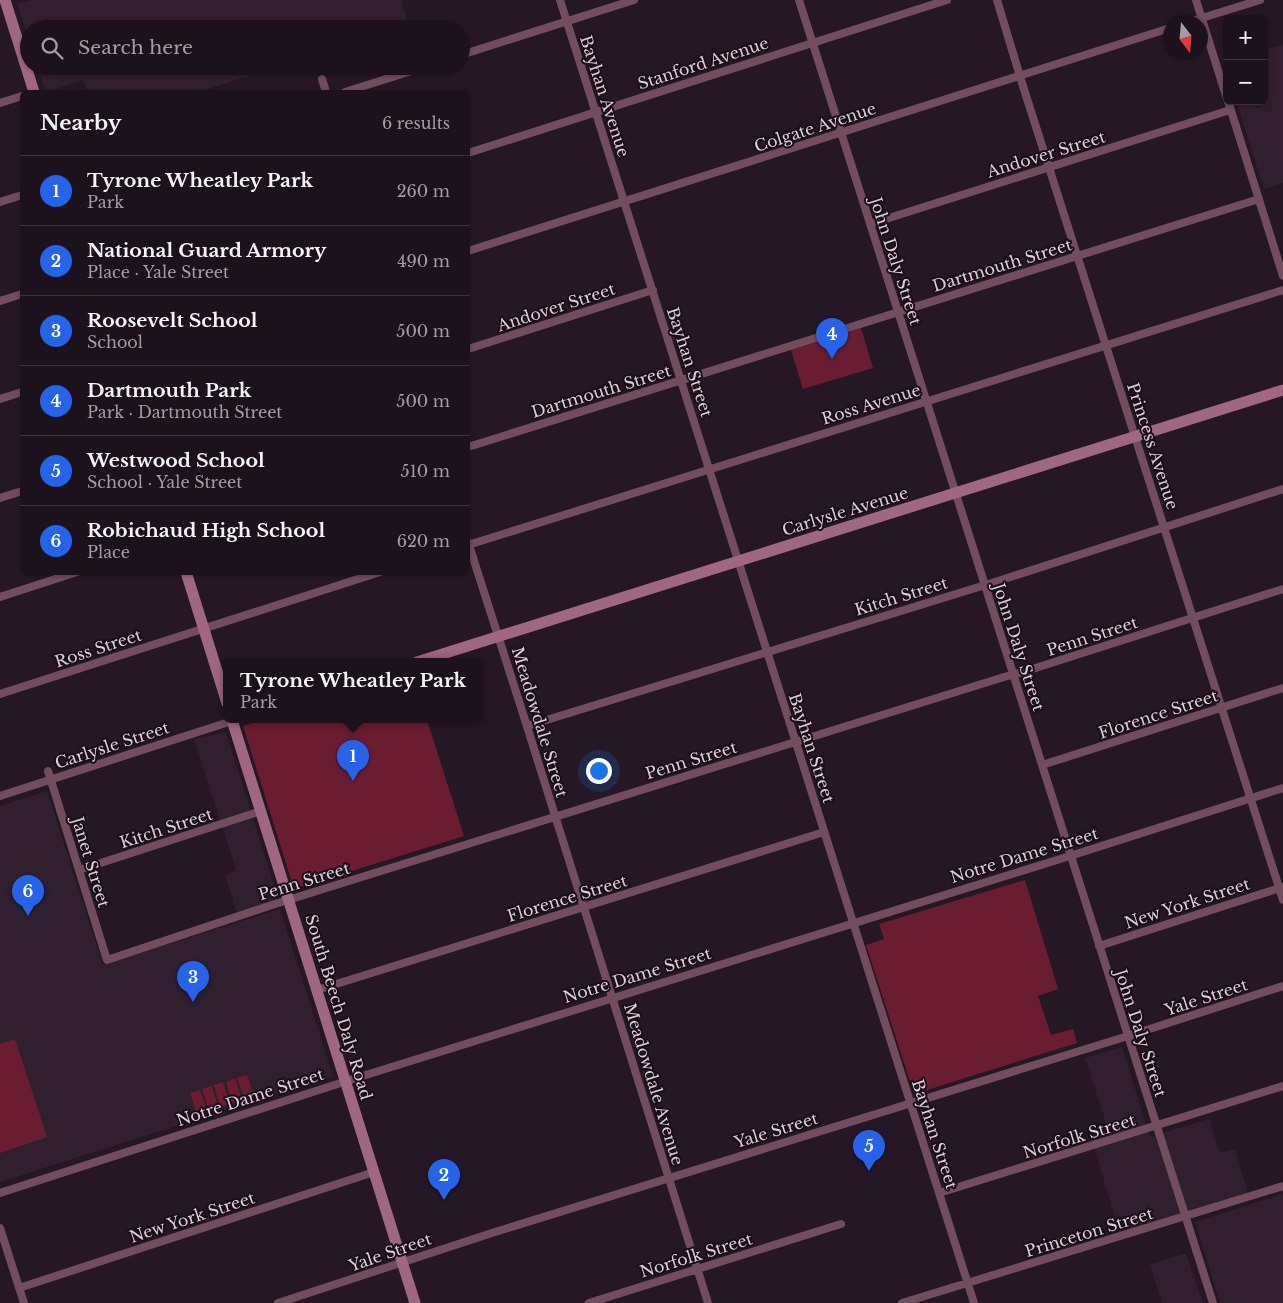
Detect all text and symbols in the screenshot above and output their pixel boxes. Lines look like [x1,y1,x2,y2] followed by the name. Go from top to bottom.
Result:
[1163,15,1208,60] north arrow
[1223,15,1268,105] map controls
[1223,15,1268,60] button: +
[20,20,470,75] search box
[635,32,771,94] street label: Stanford Avenue
[576,33,634,159] street label: Bayhan Avenue
[38,34,66,62] icon: search
[78,36,193,59] text: Search here
[1223,60,1268,105] button: −
[751,98,879,156] street label: Colgate Avenue
[40,110,121,136] text: Nearby
[382,113,450,133] text: 6 results
[983,126,1108,182] street label: Andover Street
[87,169,313,192] text: Tyrone Wheatley Park
[53,181,59,201] text: 1
[397,181,450,201] text: 260 m
[87,192,124,212] text: Park
[865,193,926,328] street label: John Daly Street
[930,234,1074,296] street label: Dartmouth Street
[87,239,326,262] text: National Guard Armory
[51,251,61,271] text: 2
[397,251,450,271] text: 490 m
[87,262,229,282] text: Place · Yale Street
[494,279,618,336] street label: Andover Street
[663,304,717,420] street label: Bayhan Street
[87,309,257,332] text: Roosevelt School
[816,318,848,359] pin: 4
[51,321,61,341] text: 3
[396,321,450,341] text: 500 m
[87,332,143,352] text: School
[529,360,673,422] street label: Dartmouth Street
[87,379,251,402] text: Dartmouth Park
[819,379,923,429] street label: Ross Avenue
[1123,380,1183,512] street label: Princess Avenue
[51,391,61,411] text: 4
[396,391,450,411] text: 500 m
[87,402,282,422] text: Park · Dartmouth Street
[87,449,265,472] text: Westwood School
[51,461,61,481] text: 5
[401,461,450,481] text: 510 m
[87,472,242,492] text: School · Yale Street
[779,482,911,540] street label: Carlysle Avenue
[87,519,325,542] text: Robichaud High School
[51,531,61,551] text: 6
[397,531,450,551] text: 620 m
[87,542,130,562] text: Place
[852,572,950,620] street label: Kitch Street
[988,579,1049,714] street label: John Daly Street
[1044,612,1140,660] street label: Penn Street
[52,625,144,671] street label: Ross Street
[508,644,572,800] street label: Meadowdale Street
[223,658,483,723] popup
[240,669,466,692] text: Tyrone Wheatley Park
[1096,685,1220,743] street label: Florence Street
[785,690,839,806] street label: Bayhan Street
[240,692,277,712] text: Park
[52,717,172,773] street label: Carlysle Street
[643,737,739,783] street label: Penn Street
[337,740,369,781] pin: 1
[586,758,612,784] your location
[117,804,215,852] street label: Kitch Street
[67,812,114,910] street label: Janet Street
[948,823,1100,887] street label: Notre Dame Street
[256,858,352,904] street label: Penn Street
[505,870,629,926] street label: Florence Street
[1122,873,1252,933] street label: New York Street
[12,875,44,916] pin: 6
[301,912,377,1102] street label: South Beech Daly Road
[561,943,713,1007] street label: Notre Dame Street
[177,961,209,1002] pin: 3
[1110,965,1171,1100] street label: John Daly Street
[1161,974,1250,1020] street label: Yale Street
[620,1001,688,1167] street label: Meadowdale Avenue
[174,1064,326,1130] street label: Notre Dame Street
[908,1076,962,1192] street label: Bayhan Street
[731,1108,820,1152] street label: Yale Street
[1020,1109,1138,1163] street label: Norfolk Street
[853,1130,885,1171] pin: 5
[428,1159,460,1200] pin: 2
[127,1187,257,1247] street label: New York Street
[1022,1203,1156,1261] street label: Princeton Street
[637,1228,755,1282] street label: Norfolk Street
[345,1229,434,1276] street label: Yale Street

